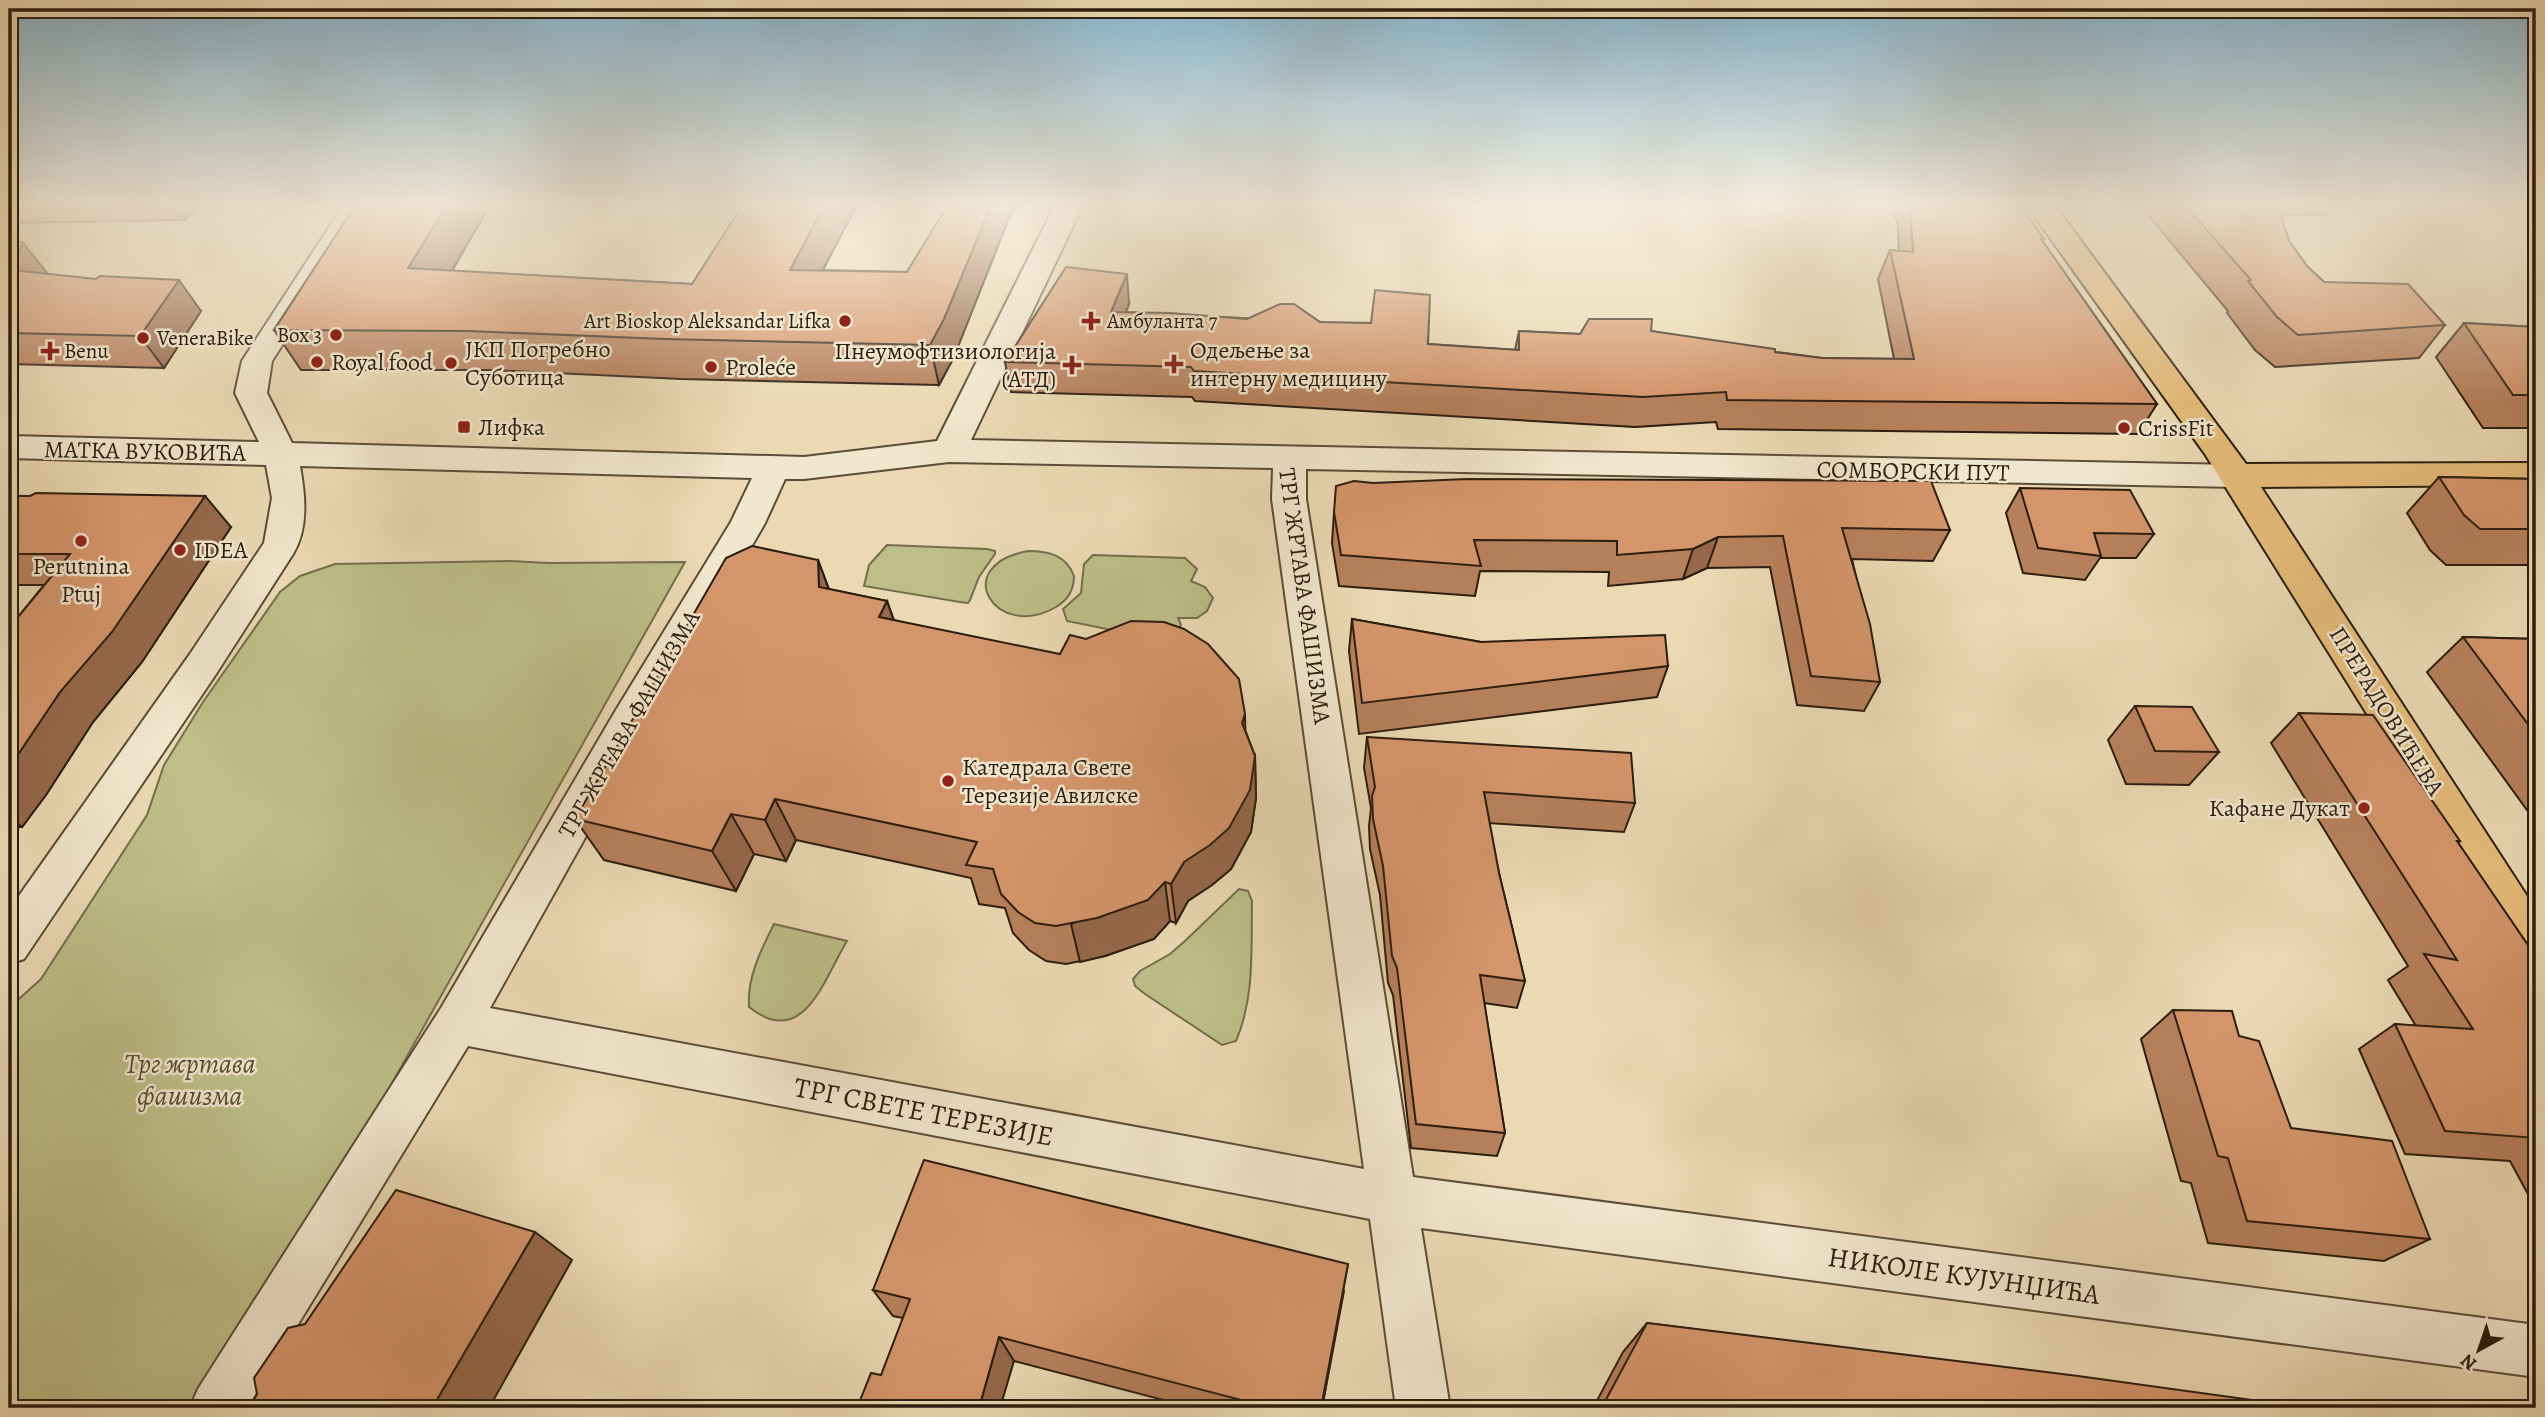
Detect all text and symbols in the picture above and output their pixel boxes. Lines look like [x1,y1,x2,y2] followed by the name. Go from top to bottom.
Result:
[583,307,831,335] place label: Art Bioskop Aleksandar Lifka
[1106,307,1218,335] place label: Амбуланта 7
[1081,311,1101,331] marker: Амбуланта 7
[837,313,853,329] marker: Art Bioskop Aleksandar Lifka
[277,321,322,349] place label: Box 3
[156,324,253,352] place label: VeneraBike
[328,327,344,343] marker: Box 3
[135,330,151,346] marker: VeneraBike
[465,333,611,393] place label: ЈКП Погребно Суботица
[1190,334,1387,394] place label: Одељење за интерну медицину
[834,335,1056,395] place label: Пнеумофтизиологија (АТД)
[64,337,109,365] place label: Benu
[42,343,58,359] marker: Benu
[331,346,433,378] place label: Royal food
[725,351,796,383] place label: Proleće
[309,354,325,370] marker: Royal food
[1164,354,1184,374] marker: Одељење за интерну медицину
[443,355,459,371] marker: ЈКП Погребно Суботица
[1062,355,1082,375] marker: Пнеумофтизиологија (АТД)
[703,359,719,375] marker: Proleće
[478,411,545,443] place label: Лифка
[2138,412,2214,444] place label: CrissFit
[456,419,472,435] marker: Лифка
[2116,420,2132,436] marker: CrissFit
[44,433,247,469] street label: МАТКА ВУКОВИЋА
[1816,453,2010,489] street label: СОМБОРСКИ ПУТ
[1271,466,1339,727] street label: ТРГ ЖРТАВА ФАШИЗМА
[73,533,89,549] marker: Perutnina Ptuj
[194,534,249,566] place label: IDEA
[172,542,188,558] marker: IDEA
[32,550,130,610] place label: Perutnina Ptuj
[551,603,708,844] street label: ТРГ ЖРТАВА ФАШИЗМА
[2322,620,2452,803] street label: ПРЕРАДОВИЋЕВА
[962,751,1138,811] place label: Катедрала Свете Терезије Авилске
[940,773,956,789] marker: Катедрала Свете Терезије Авилске
[2209,792,2350,824] place label: Кафане Дукат
[2356,800,2372,816] marker: Кафане Дукат
[124,1045,256,1115] park label: Трг жртава фашизма
[791,1068,1057,1156] street label: ТРГ СВЕТЕ ТЕРЕЗИЈЕ
[1825,1238,2103,1314] street label: НИКОЛЕ КУЈУНЏИЋА
[2444,1316,2514,1386] north arrow
[2455,1348,2482,1377] text: N

